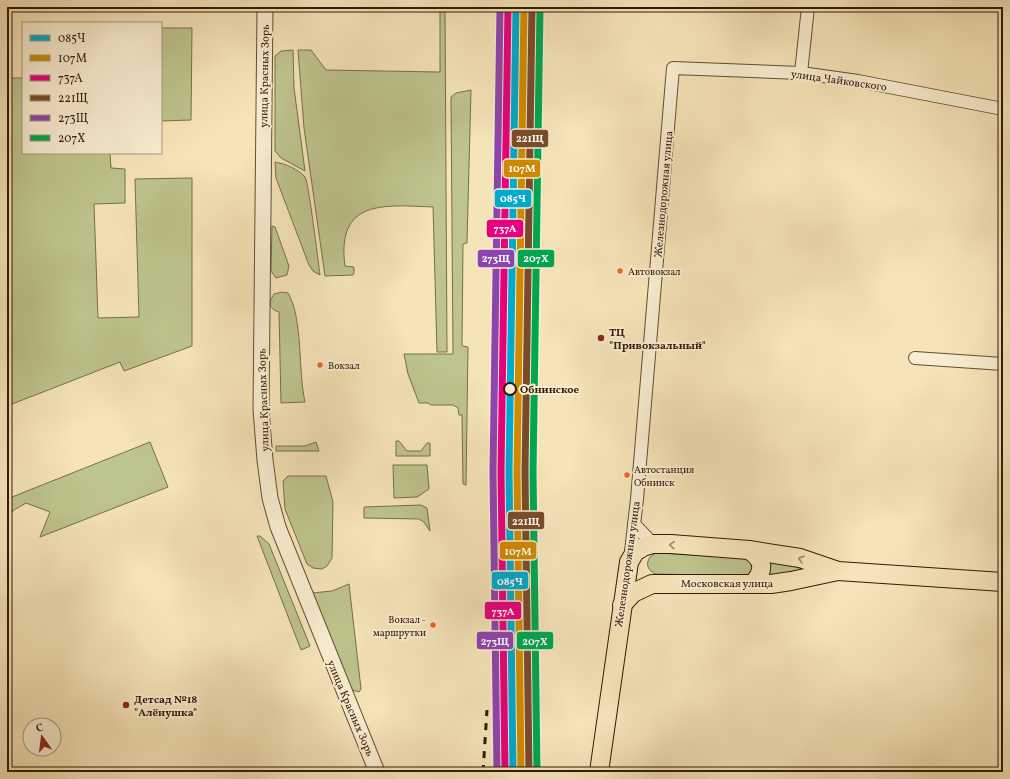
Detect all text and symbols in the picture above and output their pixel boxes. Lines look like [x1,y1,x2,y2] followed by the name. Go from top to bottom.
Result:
[22,22,162,154] legend
[257,24,274,128] street label: улица Красных Зорь
[58,31,85,47] text: 085Ч
[58,51,87,67] text: 107М
[790,67,888,96] street label: улица Чайковского
[58,71,83,87] text: 737А
[58,91,89,107] text: 221Щ
[58,111,89,127] text: 273Щ
[511,129,549,148] line badge: 221Щ
[651,130,678,258] street label: Железнодорожная улица
[58,131,85,147] text: 207Х
[516,132,544,147] text: 221Щ
[503,159,541,178] line badge: 107М
[508,162,536,177] text: 107М
[494,189,532,208] line badge: 085Ч
[500,192,526,207] text: 085Ч
[486,219,524,238] line badge: 737А
[494,222,517,237] text: 737А
[477,249,515,268] line badge: 273Щ
[517,249,555,268] line badge: 207Х
[482,252,510,267] text: 273Щ
[523,252,549,267] text: 207Х
[628,265,681,279] place label: Автовокзал
[615,266,625,276] marker: Автовокзал
[609,326,706,354] place label: ТЦ "Привокзальный"
[596,333,606,343] marker: ТЦ "Привокзальный"
[255,348,274,452] street label: улица Красных Зорь
[328,359,360,373] place label: Вокзал
[315,360,325,370] marker: Вокзал
[503,382,517,396] marker: Обнинское
[520,383,580,398] place label: Обнинское
[634,463,694,490] place label: Автостанция Обнинск
[622,470,632,480] marker: Автостанция Обнинск
[612,500,645,628] street label: Железнодорожная улица
[507,511,545,530] line badge: 221Щ
[512,515,540,530] text: 221Щ
[669,540,675,549] one-way arrow
[499,541,537,560] line badge: 107М
[504,545,532,560] text: 107М
[798,555,805,564] one-way arrow
[491,571,529,590] line badge: 085Ч
[497,575,523,590] text: 085Ч
[681,577,774,592] street label: Московская улица
[484,601,522,620] line badge: 737А
[492,605,515,620] text: 737А
[373,613,426,640] place label: Вокзал - маршрутки
[428,620,438,630] marker: Вокзал - маршрутки
[476,631,514,650] line badge: 273Щ
[516,631,554,650] line badge: 207Х
[481,635,509,650] text: 273Щ
[522,635,548,650] text: 207Х
[323,658,377,759] street label: улица Красных Зорь
[134,693,197,721] place label: Детсад №18 "Алёнушка"
[121,700,131,710] marker: Детсад №18 "Алёнушка"
[22,717,62,757] north arrow
[35,721,45,737] text: С

